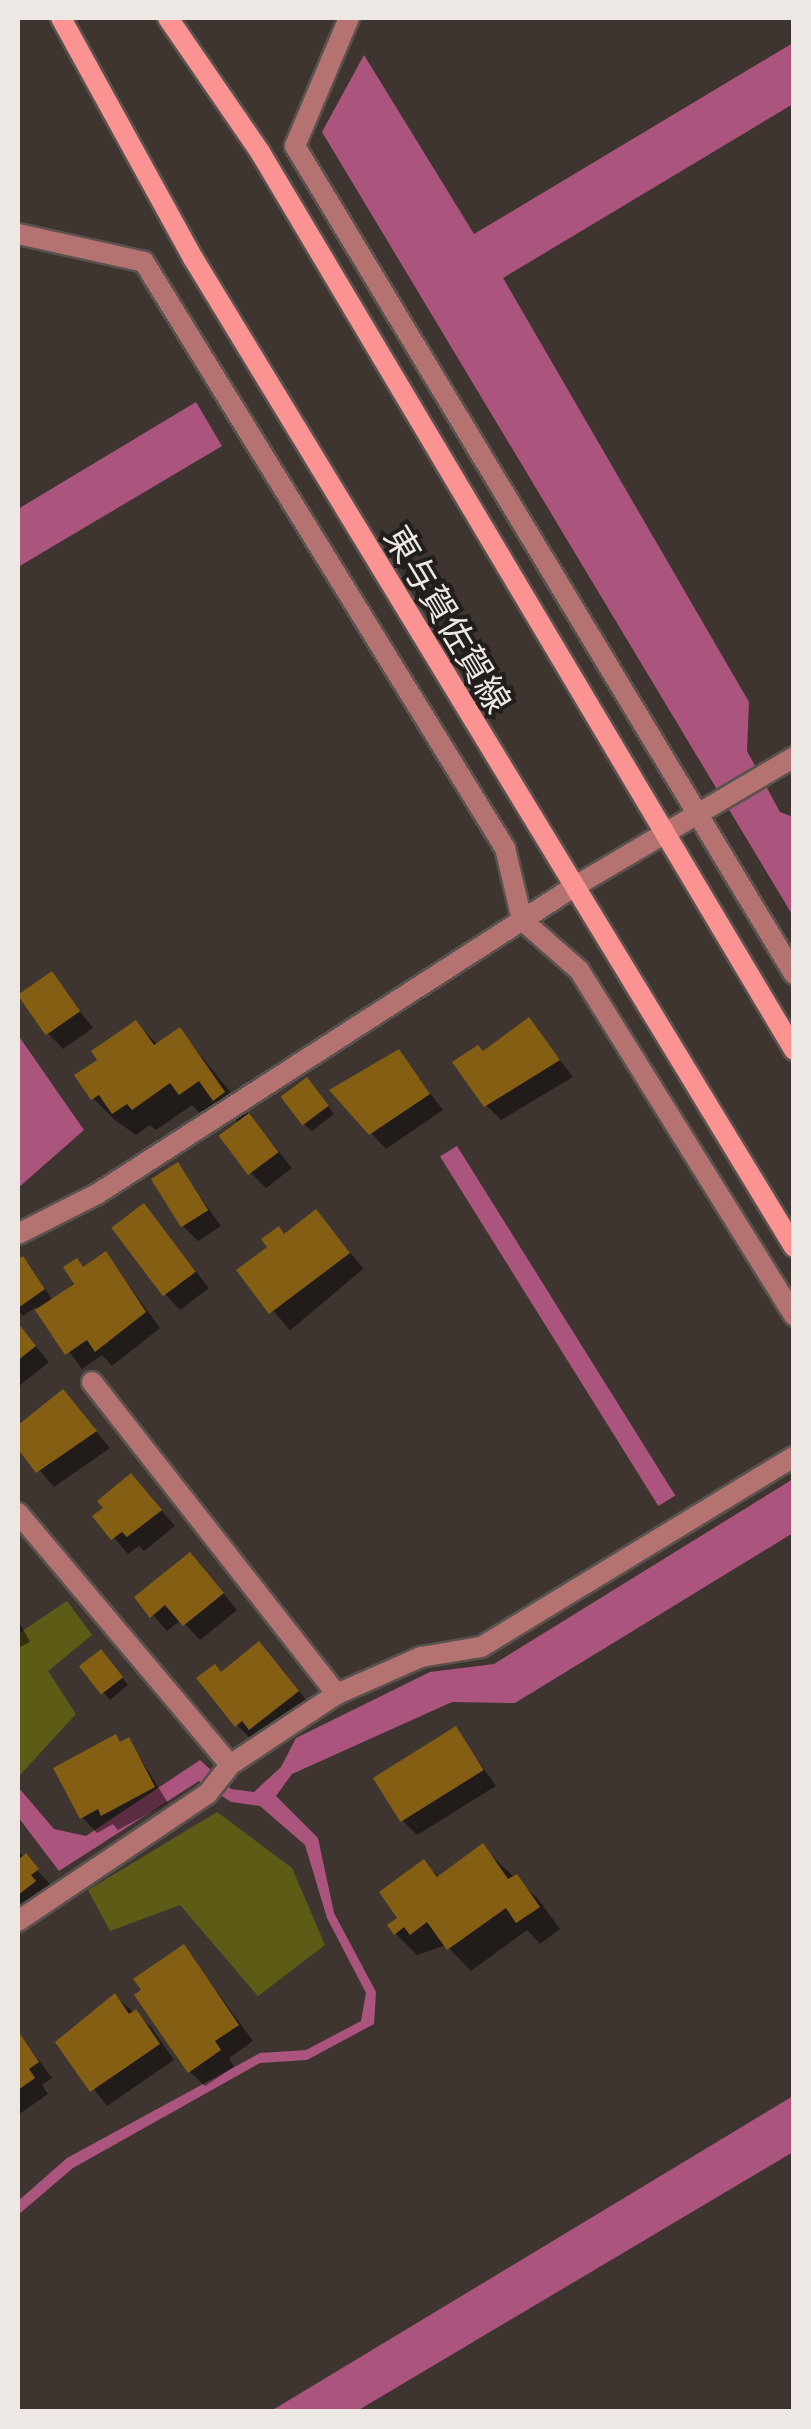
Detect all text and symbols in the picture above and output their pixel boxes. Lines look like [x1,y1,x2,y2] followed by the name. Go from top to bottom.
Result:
[376,518,520,720] street label: 東与賀佐賀線

